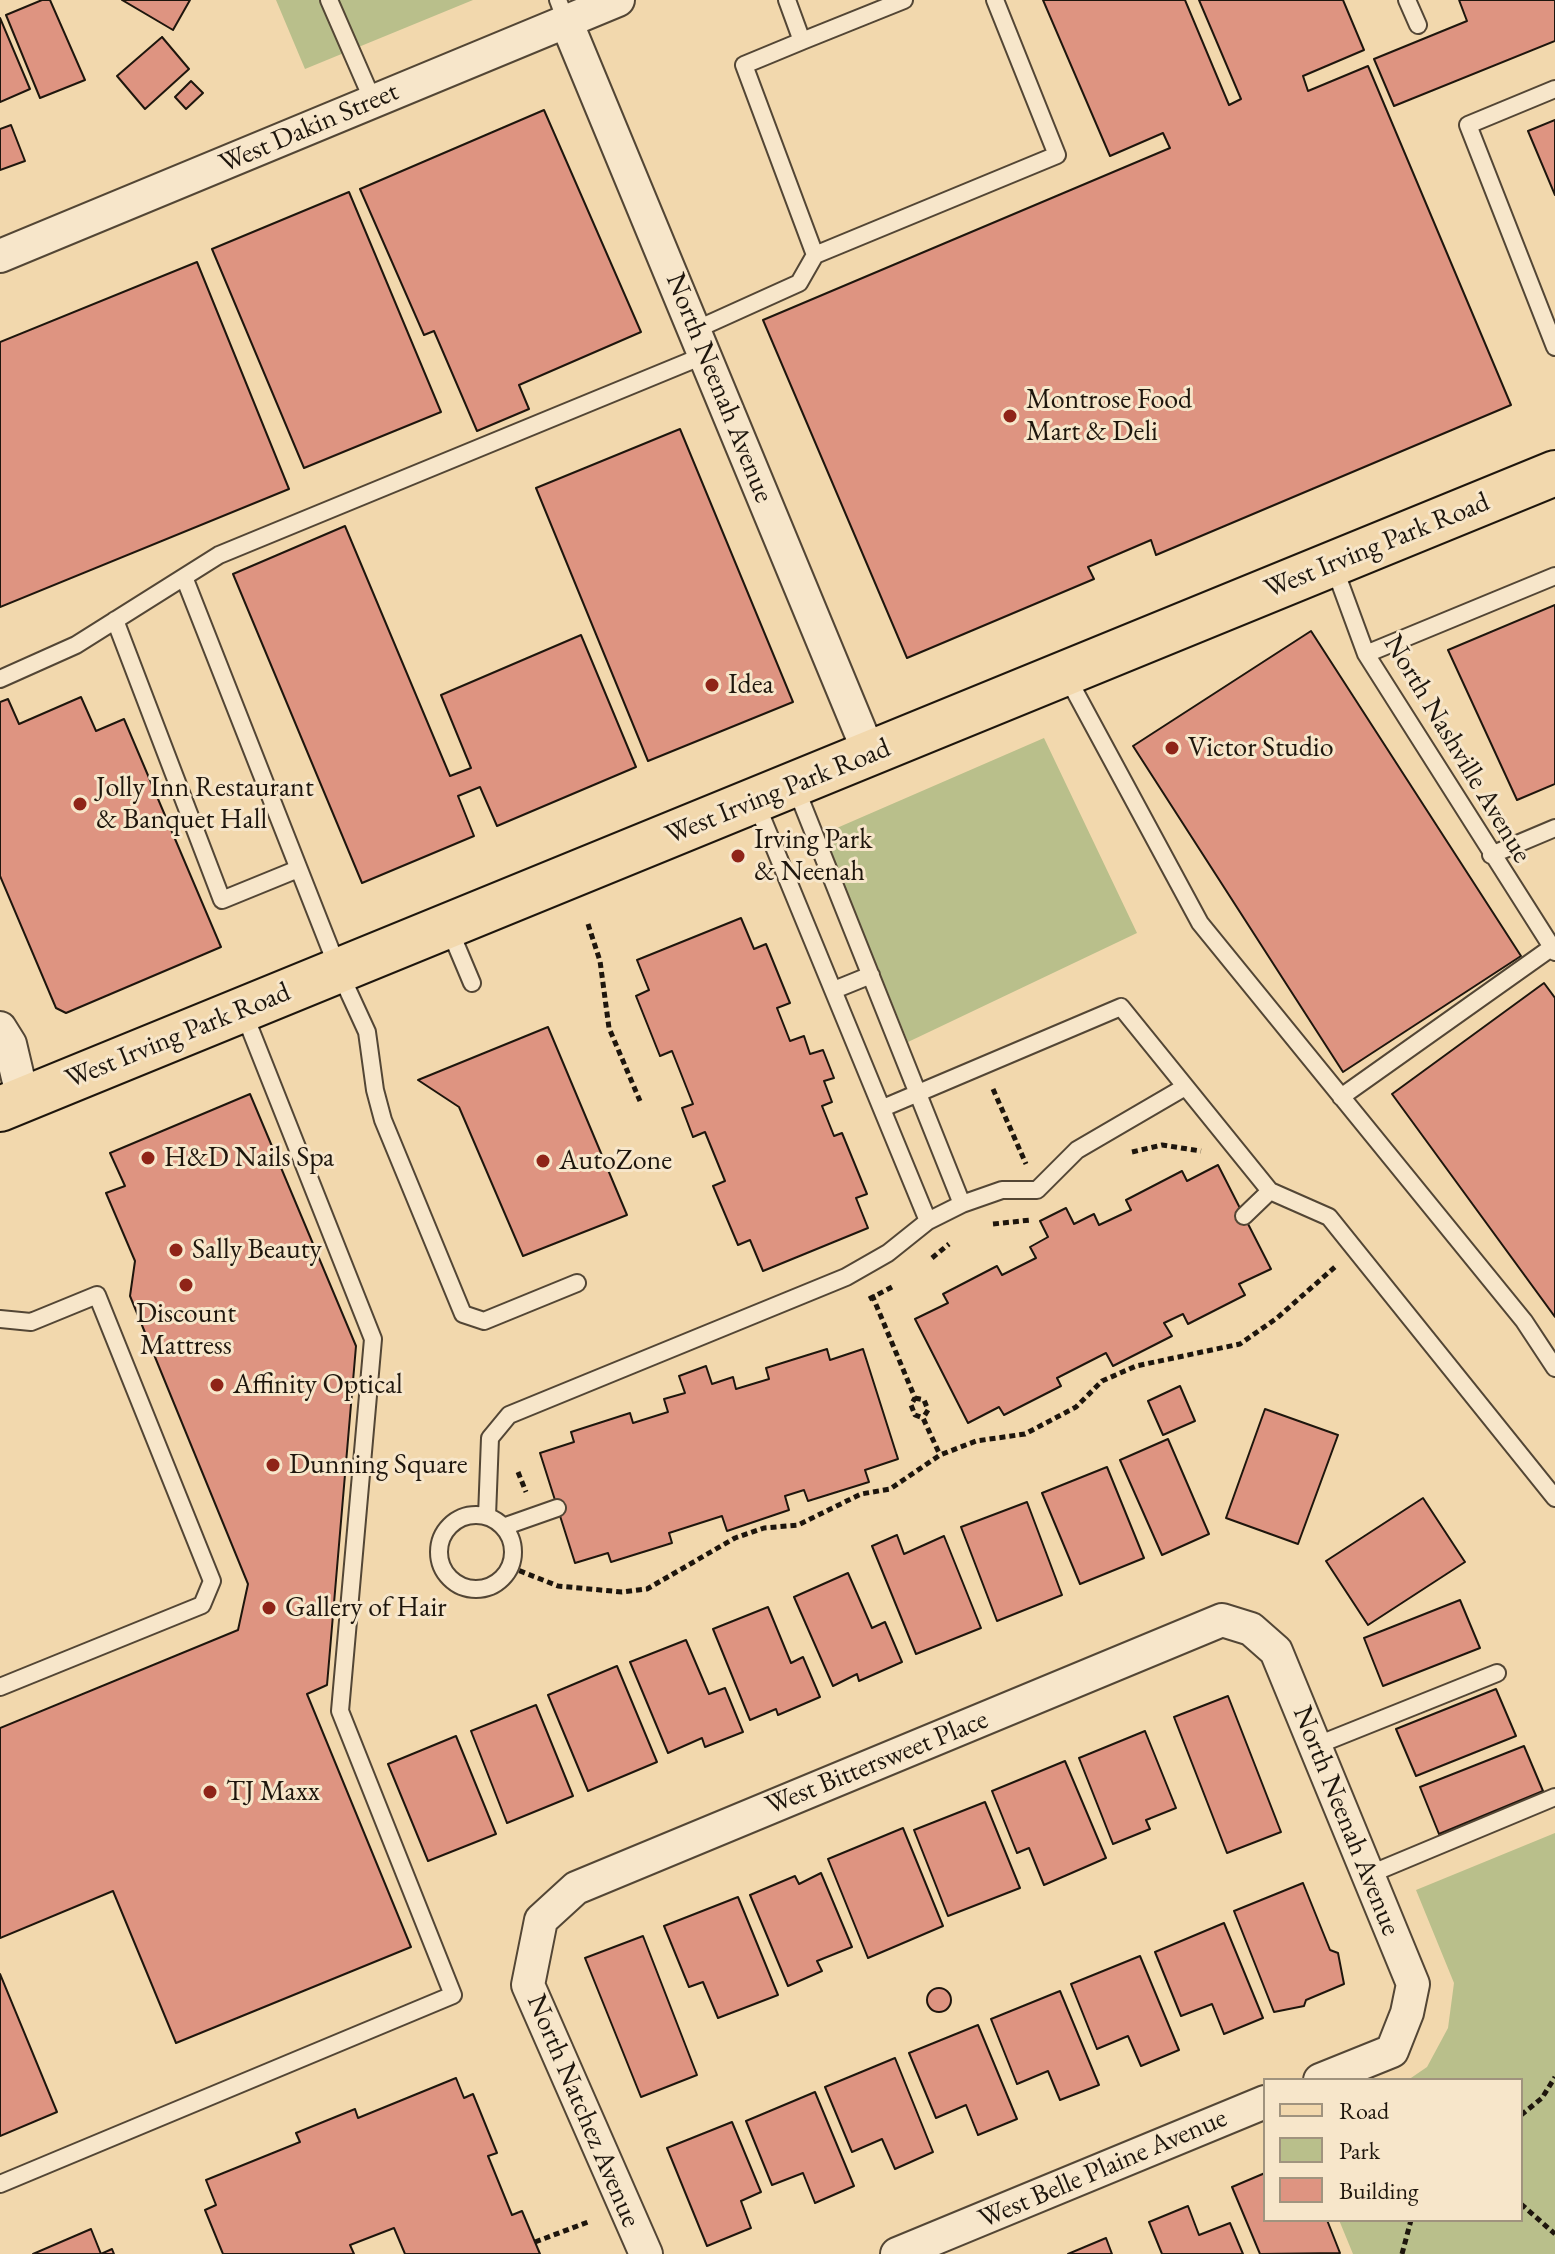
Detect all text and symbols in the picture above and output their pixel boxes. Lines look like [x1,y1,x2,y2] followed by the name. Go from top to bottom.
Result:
[214,75,404,181] street label: West Dakin Street
[658,268,780,508] street label: North Neenah Avenue
[1026,383,1192,449] place label: Montrose Food Mart & Deli
[1001,407,1019,425] marker: Montrose Food Mart & Deli
[1260,486,1494,606] street label: West Irving Park Road
[1376,629,1538,869] street label: North Nashville Avenue
[728,668,774,702] place label: Idea
[703,676,721,694] marker: Idea
[1188,731,1334,765] place label: Victor Studio
[661,732,895,852] street label: West Irving Park Road
[1163,739,1181,757] marker: Victor Studio
[96,771,314,837] place label: Jolly Inn Restaurant & Banquet Hall
[71,795,89,813] marker: Jolly Inn Restaurant & Banquet Hall
[754,823,872,889] place label: Irving Park & Neenah
[729,847,747,865] marker: Irving Park & Neenah
[61,976,295,1096] street label: West Irving Park Road
[164,1141,334,1175] place label: H&D Nails Spa
[559,1144,672,1178] place label: AutoZone
[139,1149,157,1167] marker: H&D Nails Spa
[534,1152,552,1170] marker: AutoZone
[192,1233,322,1267] place label: Sally Beauty
[167,1241,185,1259] marker: Sally Beauty
[177,1276,195,1294] marker: Discount Mattress
[136,1297,236,1363] place label: Discount Mattress
[233,1368,403,1402] place label: Affinity Optical
[208,1376,226,1394] marker: Affinity Optical
[289,1448,468,1482] place label: Dunning Square
[264,1456,282,1474] marker: Dunning Square
[285,1591,447,1625] place label: Gallery of Hair
[260,1599,278,1617] marker: Gallery of Hair
[1285,1701,1407,1941] street label: North Neenah Avenue
[761,1703,993,1823] street label: West Bittersweet Place
[226,1775,320,1809] place label: TJ Maxx
[201,1783,219,1801] marker: TJ Maxx
[519,1990,647,2232] street label: North Natchez Avenue
[1263,2078,1523,2222] legend
[1339,2095,1389,2126] text: Road
[974,2101,1232,2237] street label: West Belle Plaine Avenue
[1339,2135,1380,2166] text: Park
[1339,2175,1419,2206] text: Building

